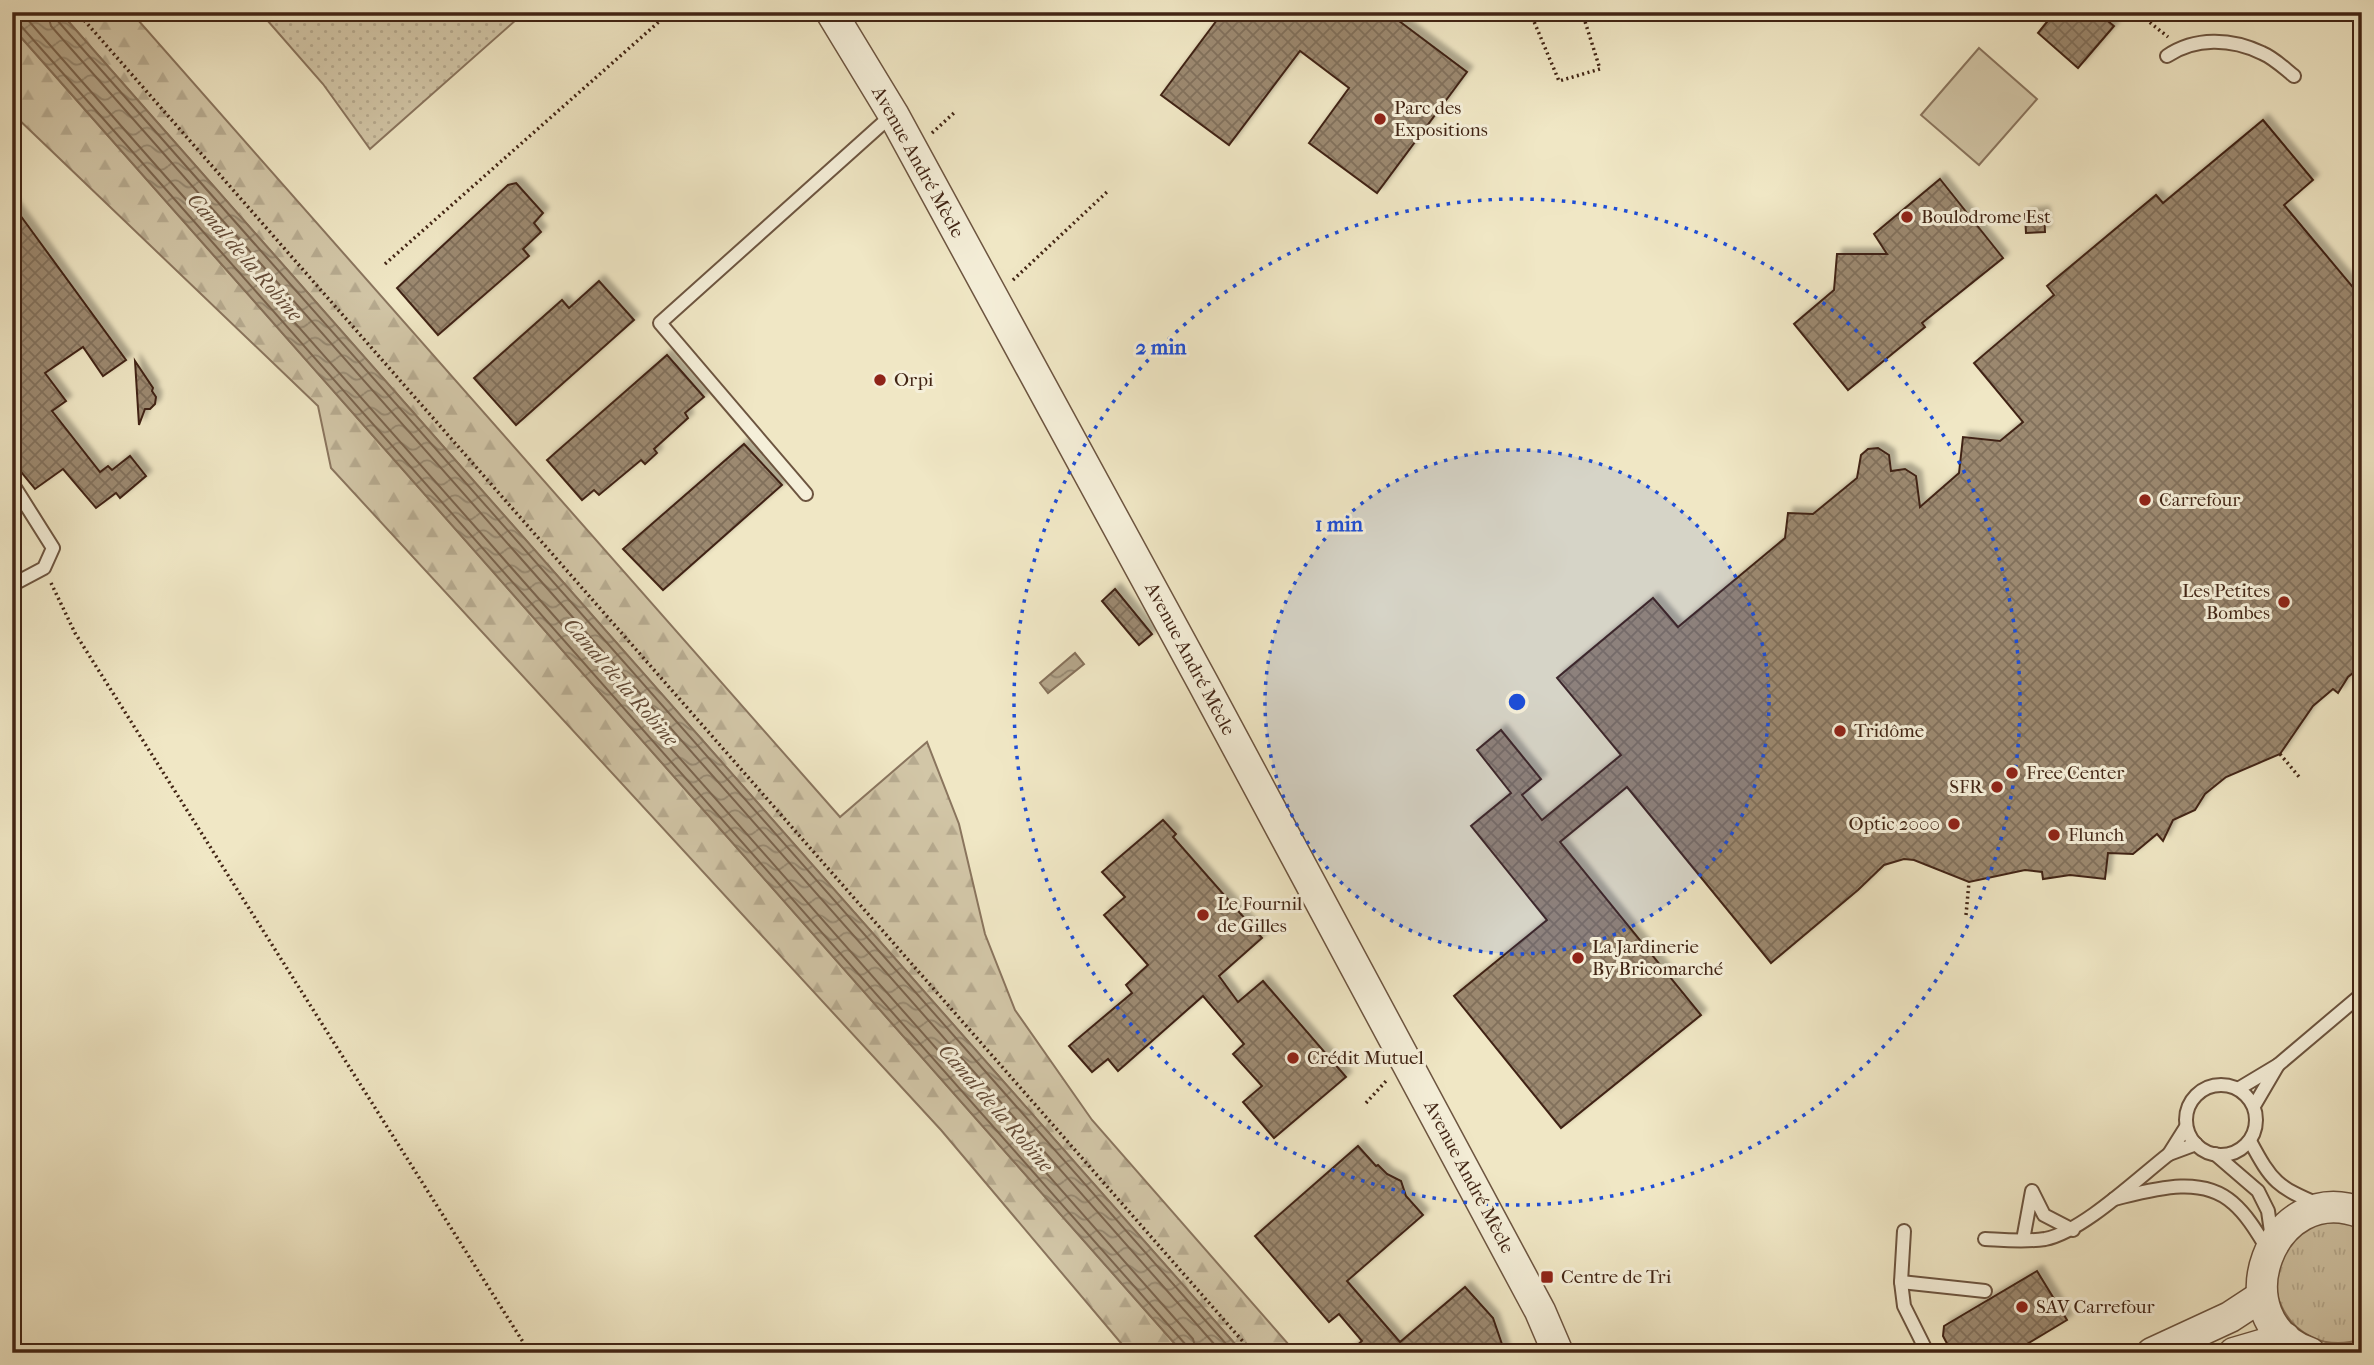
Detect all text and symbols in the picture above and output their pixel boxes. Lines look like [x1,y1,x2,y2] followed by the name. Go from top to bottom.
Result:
[867,82,969,242] street label: Avenue André Mècle
[1394,97,1488,141] place label: Parc des Expositions
[1372,111,1388,127] marker: Parc des Expositions
[183,188,308,326] water label: Canal de la Robine
[1921,206,2051,228] place label: Boulodrome Est
[1899,209,1915,225] marker: Boulodrome Est
[1135,335,1187,359] text: 2 min
[894,369,934,391] place label: Orpi
[872,372,888,388] marker: Orpi
[2159,489,2241,511] place label: Carrefour
[2137,492,2153,508] marker: Carrefour
[1315,512,1364,536] text: 1 min
[1140,578,1240,739] street label: Avenue André Mècle
[2182,580,2270,624] place label: Les Petites Bombes
[2276,594,2292,610] marker: Les Petites Bombes
[559,613,684,751] water label: Canal de la Robine
[1505,690,1529,714] centre of rings
[1854,720,1924,742] place label: Tridôme
[1832,723,1848,739] marker: Tridôme
[2026,762,2125,784] place label: Free Center
[2004,765,2020,781] marker: Free Center
[1949,776,1984,798] place label: SFR
[1989,779,2005,795] marker: SFR
[1848,813,1940,835] place label: Optic 2000
[1946,816,1962,832] marker: Optic 2000
[2068,824,2124,846] place label: Flunch
[2046,827,2062,843] marker: Flunch
[1217,893,1302,937] place label: Le Fournil de Gilles
[1195,907,1211,923] marker: Le Fournil de Gilles
[1592,936,1723,980] place label: La Jardinerie By Bricomarché
[1570,950,1586,966] marker: La Jardinerie By Bricomarché
[934,1039,1059,1177] water label: Canal de la Robine
[1307,1047,1424,1069] place label: Crédit Mutuel
[1285,1050,1301,1066] marker: Crédit Mutuel
[1419,1096,1519,1257] street label: Avenue André Mècle
[1561,1266,1672,1288] place label: Centre de Tri
[1539,1269,1555,1285] marker: Centre de Tri
[2036,1296,2156,1318] place label: SAV Carrefour
[2014,1299,2030,1315] marker: SAV Carrefour

